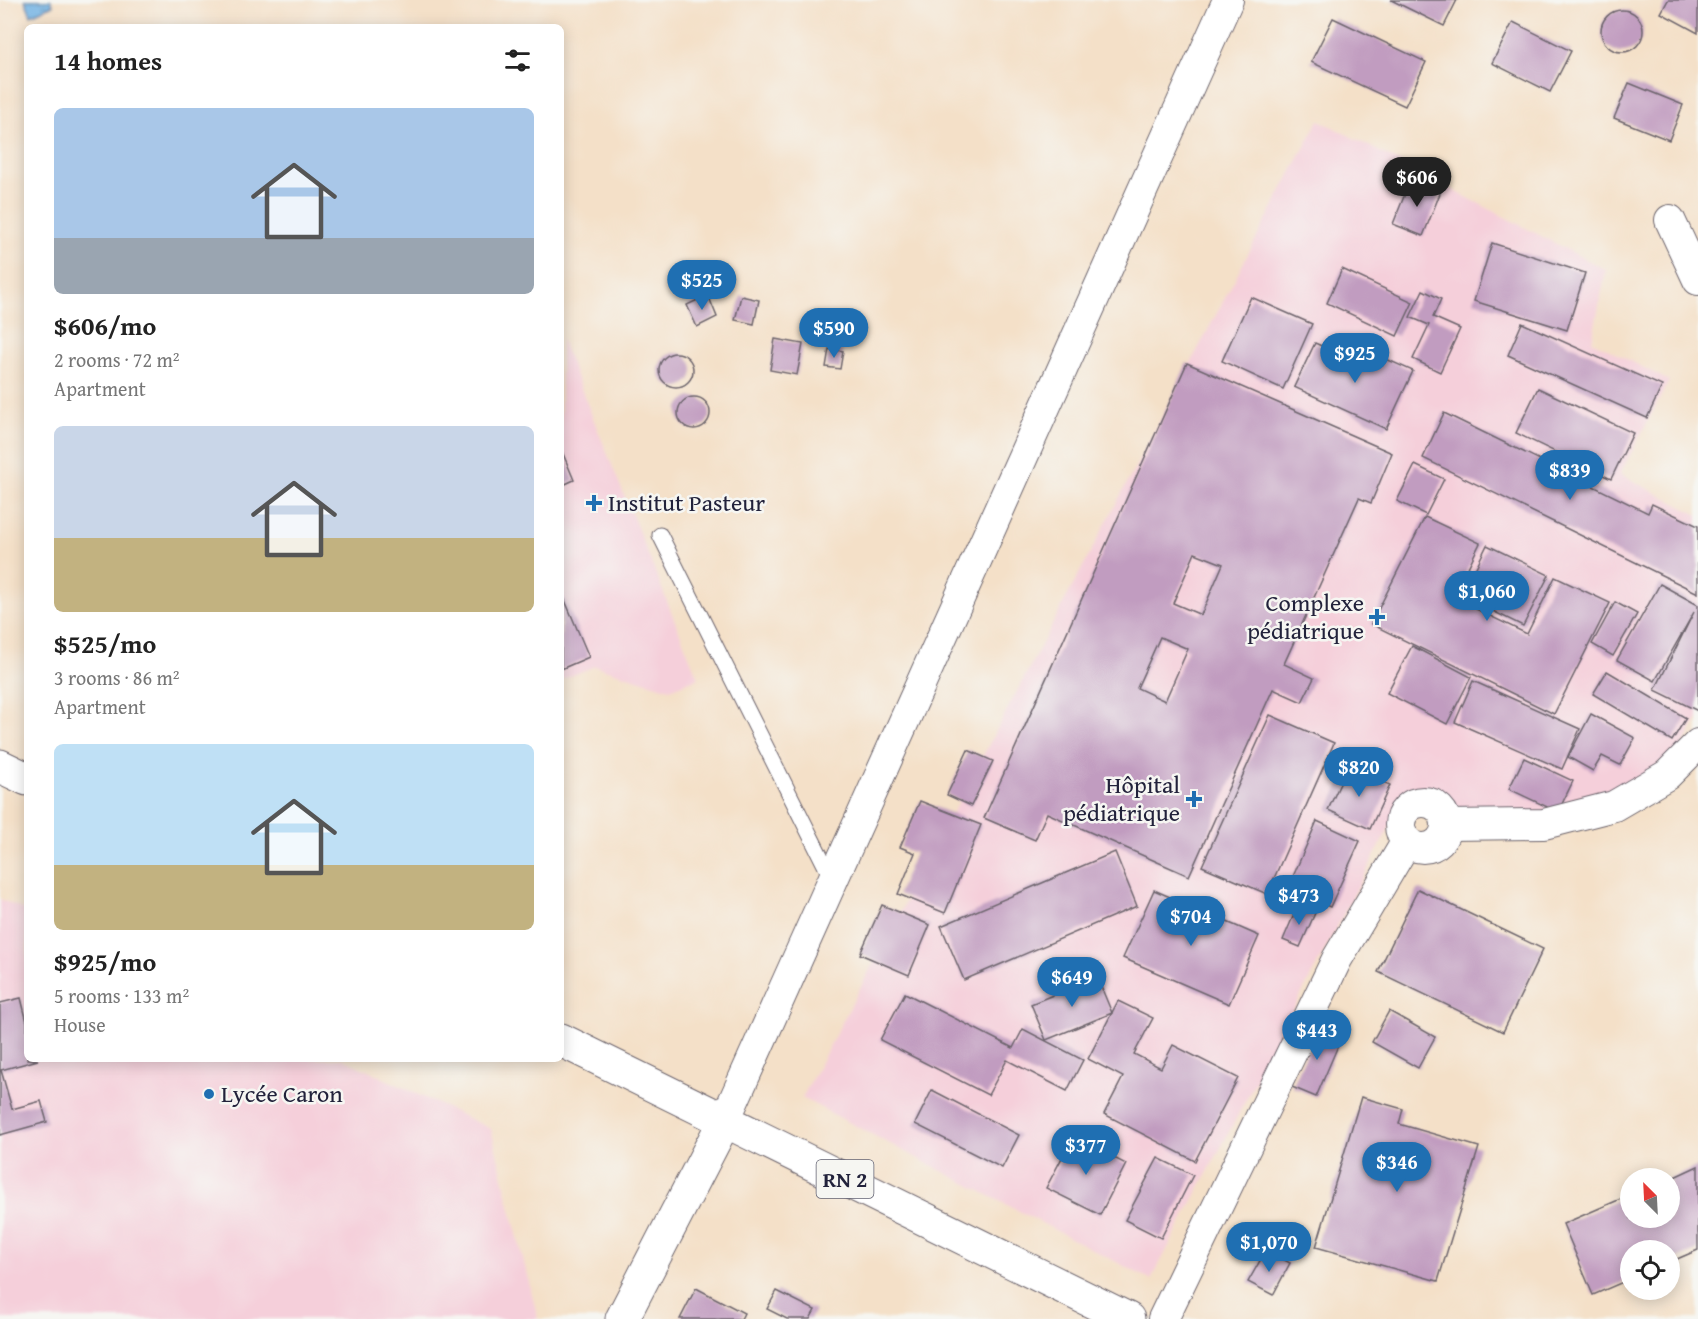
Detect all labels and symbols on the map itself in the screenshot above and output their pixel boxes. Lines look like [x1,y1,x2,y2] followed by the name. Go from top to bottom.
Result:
[1381,157,1453,208] pin: $606
[666,260,738,311] pin: $525
[798,308,870,359] pin: $590
[1319,333,1391,384] pin: $925
[1534,450,1606,501] pin: $839
[608,485,765,520] place label: Institut Pasteur
[585,494,603,512] marker: Institut Pasteur
[1438,571,1536,622] pin: $1,060
[1247,585,1364,648] place label: Complexe pédiatrique
[1368,608,1386,626] marker: Complexe pédiatrique
[1323,747,1395,798] pin: $820
[1063,767,1180,830] place label: Hôpital pédiatrique
[1185,790,1203,808] marker: Hôpital pédiatrique
[1263,875,1335,926] pin: $473
[1155,896,1227,947] pin: $704
[1036,957,1108,1008] pin: $649
[1281,1010,1353,1061] pin: $443
[221,1076,343,1111] place label: Lycée Caron
[202,1087,216,1101] marker: Lycée Caron
[1050,1125,1122,1176] pin: $377
[1361,1142,1433,1193] pin: $346
[816,1160,874,1198] road number: RN 2
[1620,1168,1680,1228] north arrow
[1220,1222,1318,1273] pin: $1,070

